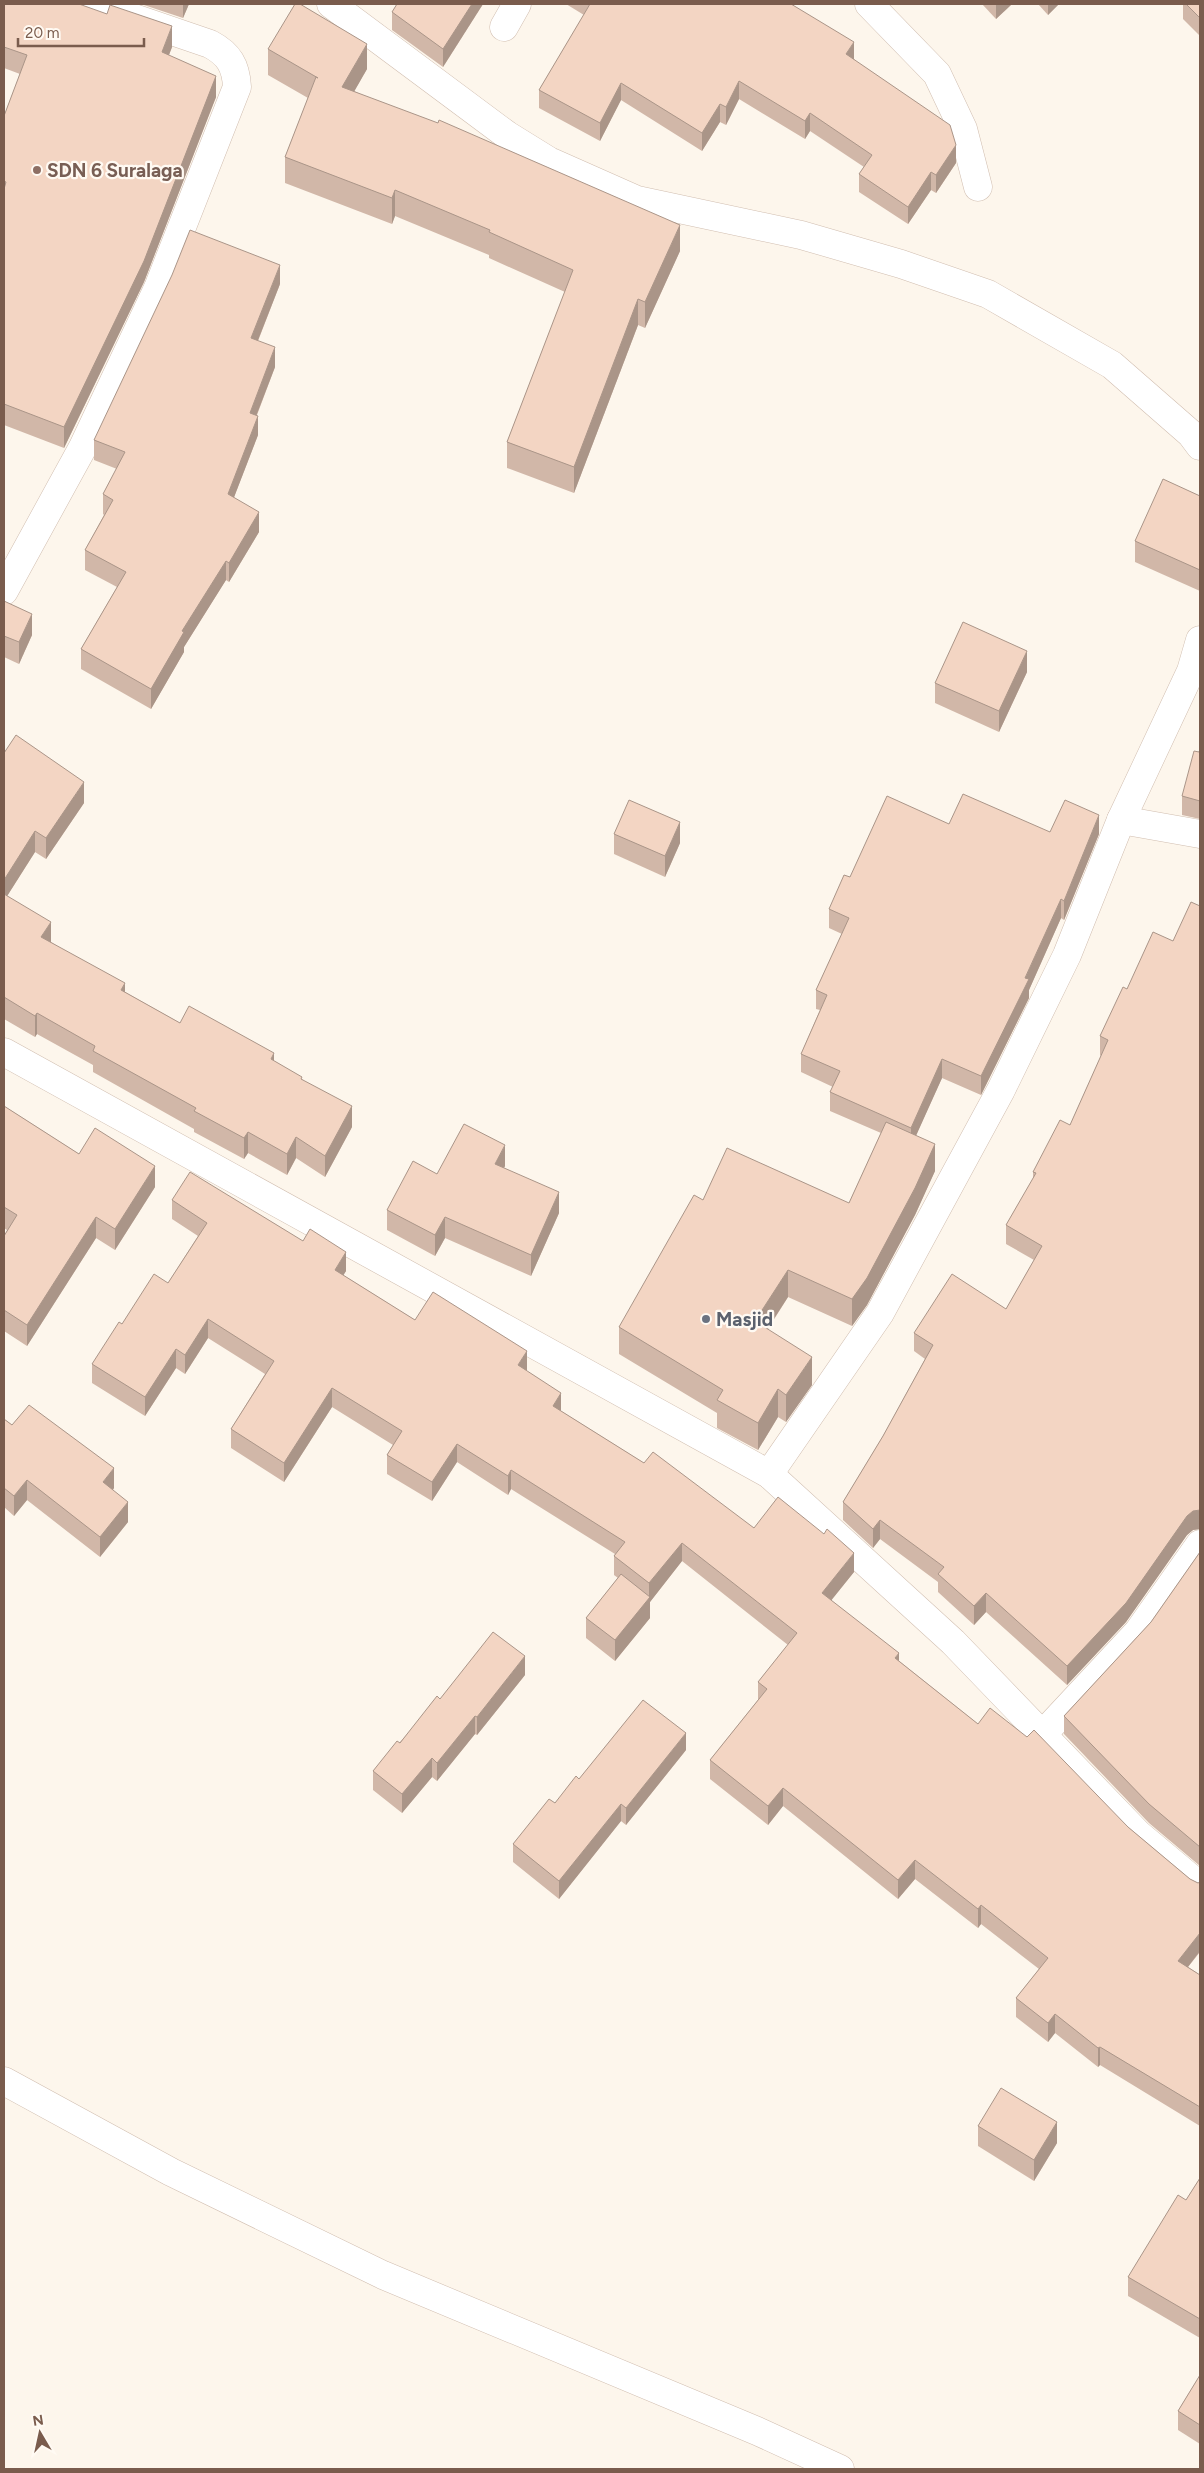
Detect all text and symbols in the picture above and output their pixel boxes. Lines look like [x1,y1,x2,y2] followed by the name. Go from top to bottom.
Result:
[18,15,144,47] scale bar
[25,24,59,42] text: 20 m
[47,159,183,182] place label: SDN 6 Suralaga
[31,164,43,176] marker: SDN 6 Suralaga
[716,1308,773,1331] place label: Masjid
[700,1313,712,1325] marker: Masjid
[15,2408,65,2458] north arrow
[31,2411,45,2430] text: N

